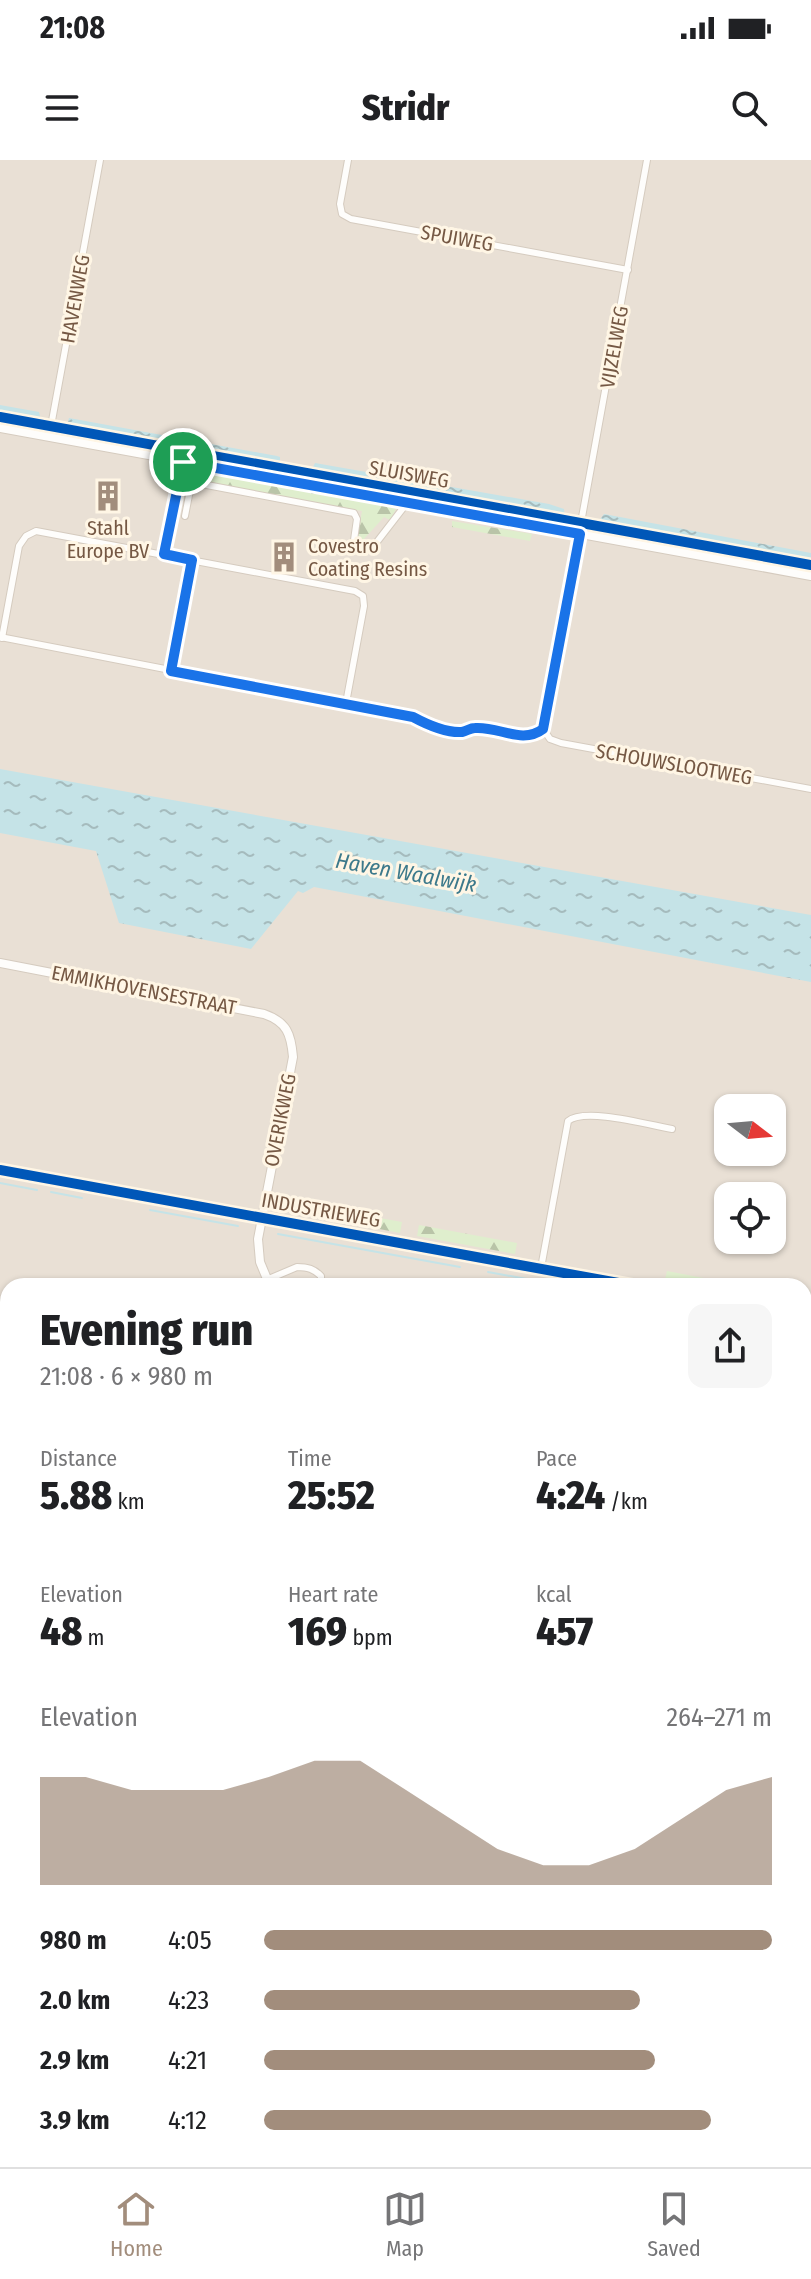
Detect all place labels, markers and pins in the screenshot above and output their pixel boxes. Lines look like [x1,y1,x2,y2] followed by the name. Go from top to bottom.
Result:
[149,428,217,496] pin
[91,479,125,513] building icon: Stahl Europe BV
[67,516,150,563] place label: Stahl Europe BV
[308,534,427,581] place label: Covestro Coating Resins
[267,540,301,574] building icon: Covestro Coating Resins

